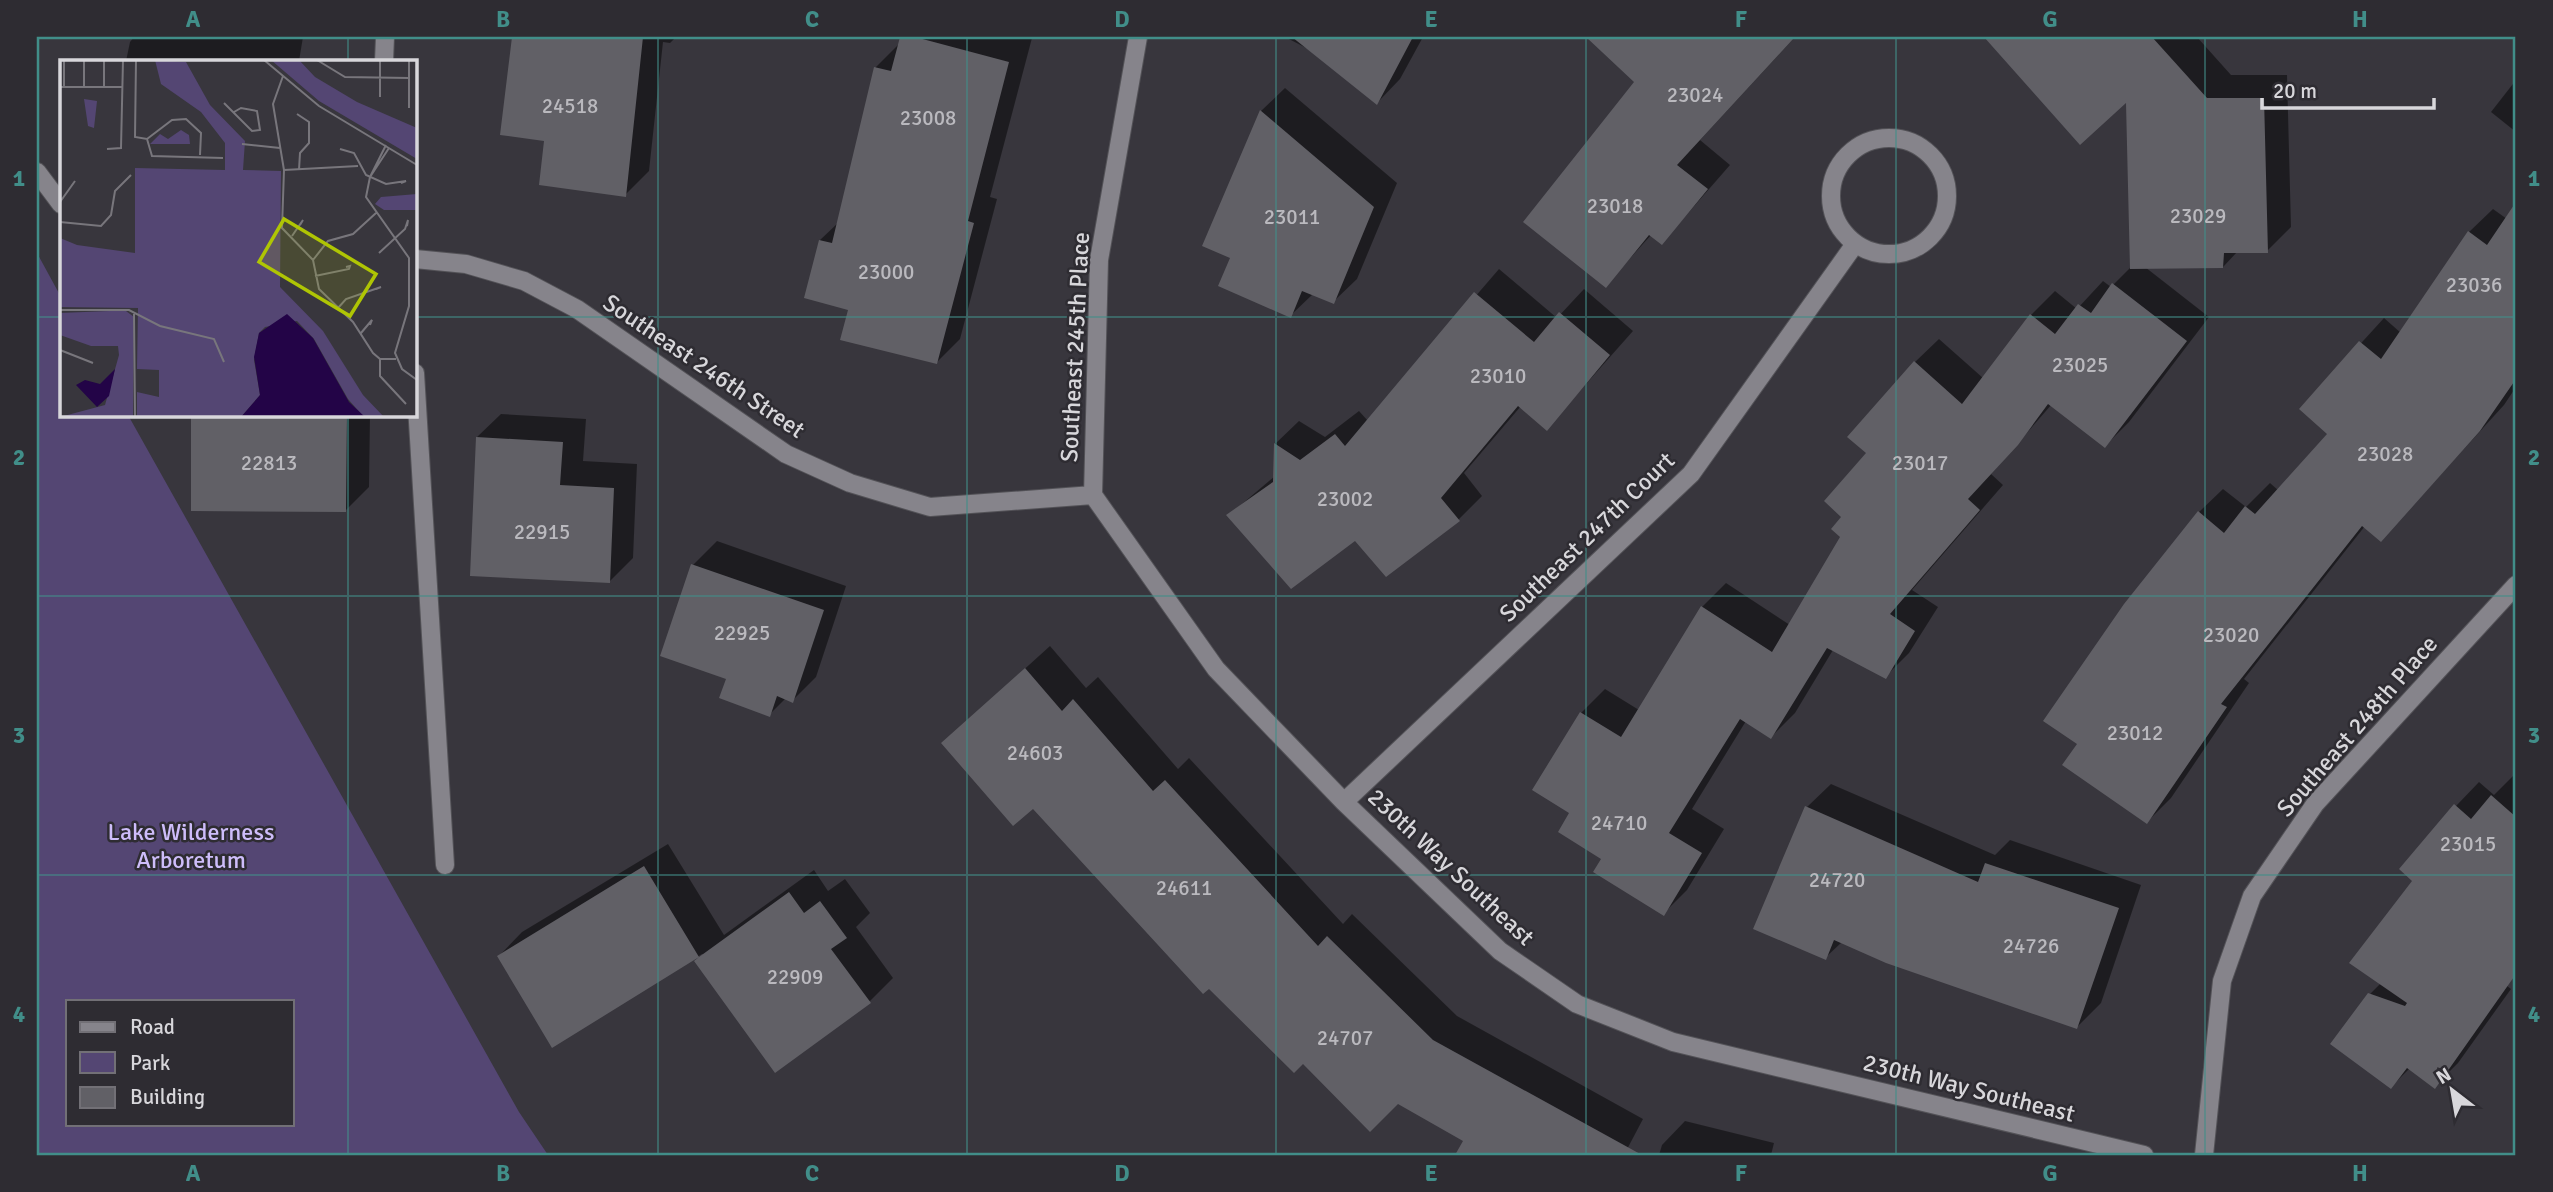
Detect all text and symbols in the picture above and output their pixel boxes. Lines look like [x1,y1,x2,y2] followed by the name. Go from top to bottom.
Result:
[186,5,201,34] text: A
[496,5,510,34] text: B
[805,5,819,34] text: C
[1114,5,1130,34] text: D
[1424,5,1438,34] text: E
[1735,5,1747,34] text: F
[2042,5,2058,34] text: G
[2352,5,2368,34] text: H
[60,60,416,416] inset map
[2262,66,2434,110] scale bar
[2273,78,2317,104] text: 20 m
[1667,82,1723,108] house number: 23024
[542,93,598,119] house number: 24518
[900,105,956,131] house number: 23008
[13,164,25,193] text: 1
[2528,164,2540,193] text: 1
[1587,193,1643,219] house number: 23018
[2170,203,2226,229] house number: 23029
[1264,204,1320,230] house number: 23011
[1054,231,1096,463] street label: Southeast 245th Place
[858,259,914,285] house number: 23000
[2446,272,2502,298] house number: 23036
[597,287,811,445] street label: Southeast 246th Street
[2052,352,2108,378] house number: 23025
[1470,363,1526,389] house number: 23010
[2357,441,2413,467] house number: 23028
[13,443,25,472] text: 2
[2528,443,2540,472] text: 2
[1493,446,1681,628] street label: Southeast 247th Court
[241,450,297,476] house number: 22813
[1892,450,1948,476] house number: 23017
[1317,486,1373,512] house number: 23002
[514,519,570,545] house number: 22915
[714,620,770,646] house number: 22925
[2203,622,2259,648] house number: 23020
[2270,629,2444,823] street label: Southeast 248th Place
[2107,720,2163,746] house number: 23012
[13,721,25,750] text: 3
[2528,721,2540,750] text: 3
[1007,740,1063,766] house number: 24603
[1361,782,1541,952] street label: 230th Way Southeast
[1591,810,1647,836] house number: 24710
[108,817,274,875] park label: Lake Wilderness Arboretum
[2440,831,2496,857] house number: 23015
[1809,867,1865,893] house number: 24720
[1156,875,1212,901] house number: 24611
[2003,933,2059,959] house number: 24726
[767,964,823,990] house number: 22909
[13,1000,25,1029] text: 4
[66,1000,294,1126] legend
[2528,1000,2540,1029] text: 4
[130,1014,175,1040] text: Road
[1317,1025,1373,1051] house number: 24707
[1860,1047,2078,1129] street label: 230th Way Southeast
[130,1050,171,1076] text: Park
[2416,1056,2486,1126] north arrow
[2432,1063,2456,1090] text: N
[130,1084,205,1110] text: Building
[186,1159,201,1188] text: A
[496,1159,510,1188] text: B
[805,1159,819,1188] text: C
[1114,1159,1130,1188] text: D
[1424,1159,1438,1188] text: E
[1735,1159,1747,1188] text: F
[2042,1159,2058,1188] text: G
[2352,1159,2368,1188] text: H

